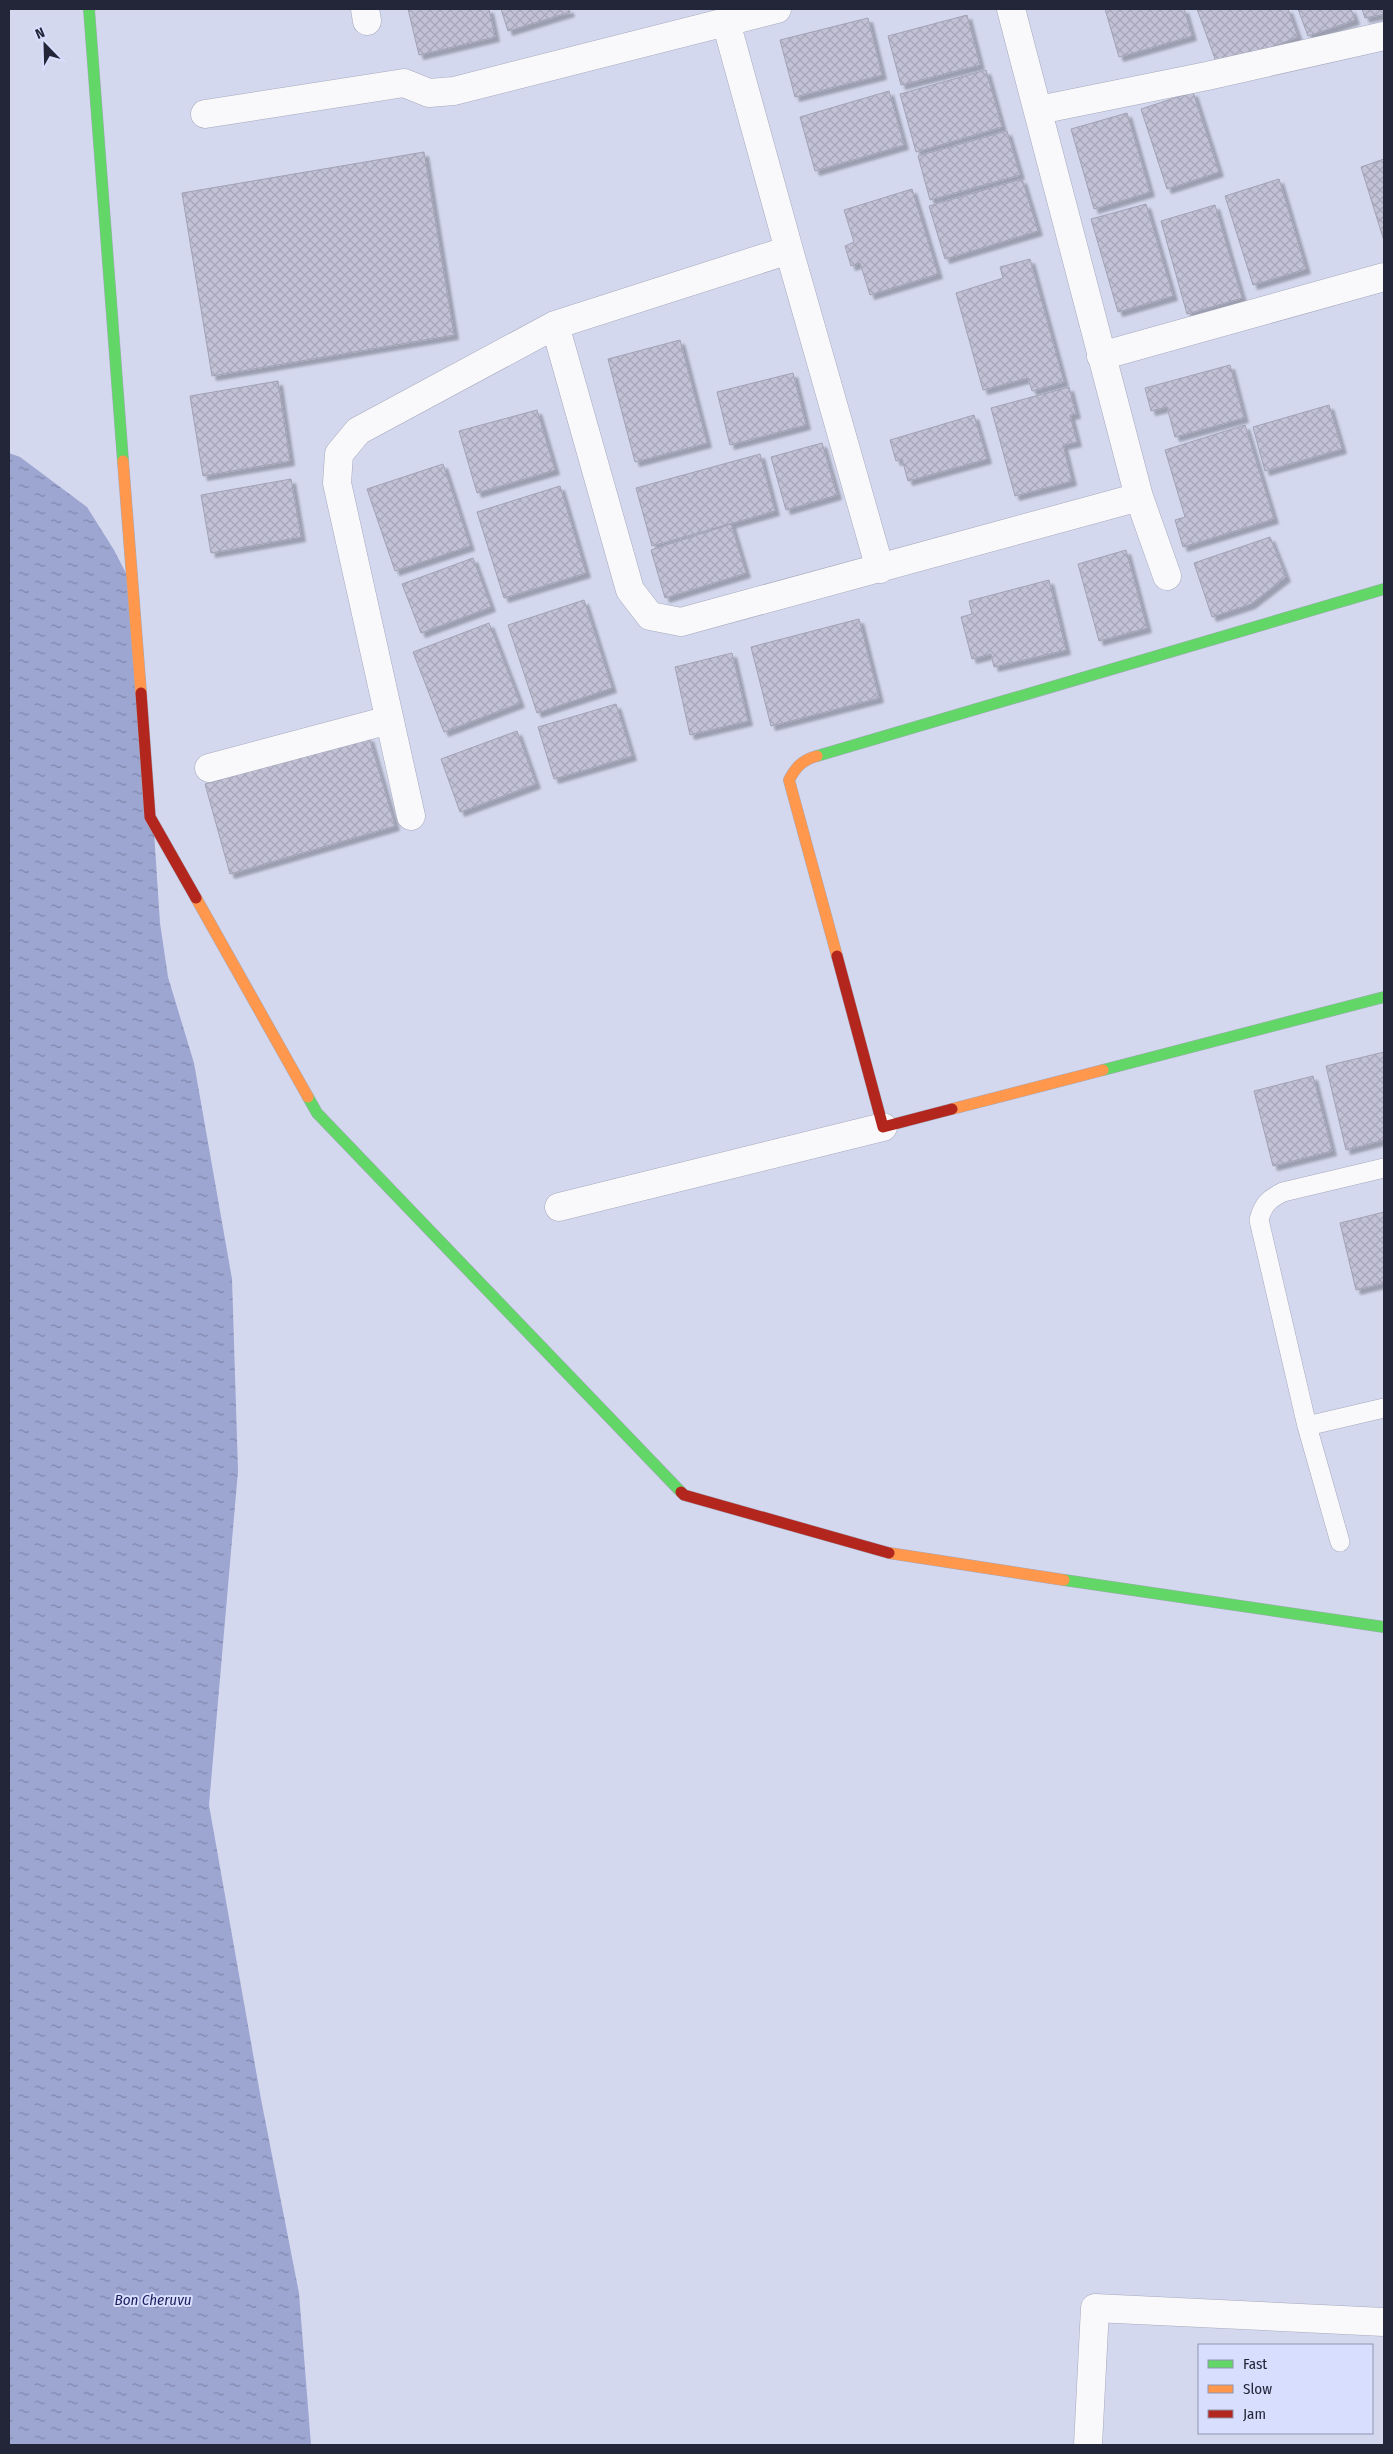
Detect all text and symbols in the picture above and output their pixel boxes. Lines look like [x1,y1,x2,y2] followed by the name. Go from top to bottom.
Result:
[20,20,70,70] north arrow
[33,24,47,43] text: N
[114,2291,192,2309] water label: Bon Cheruvu
[1198,2344,1373,2434] legend
[1243,2355,1267,2373] text: Fast
[1243,2380,1272,2398] text: Slow
[1243,2405,1266,2423] text: Jam

